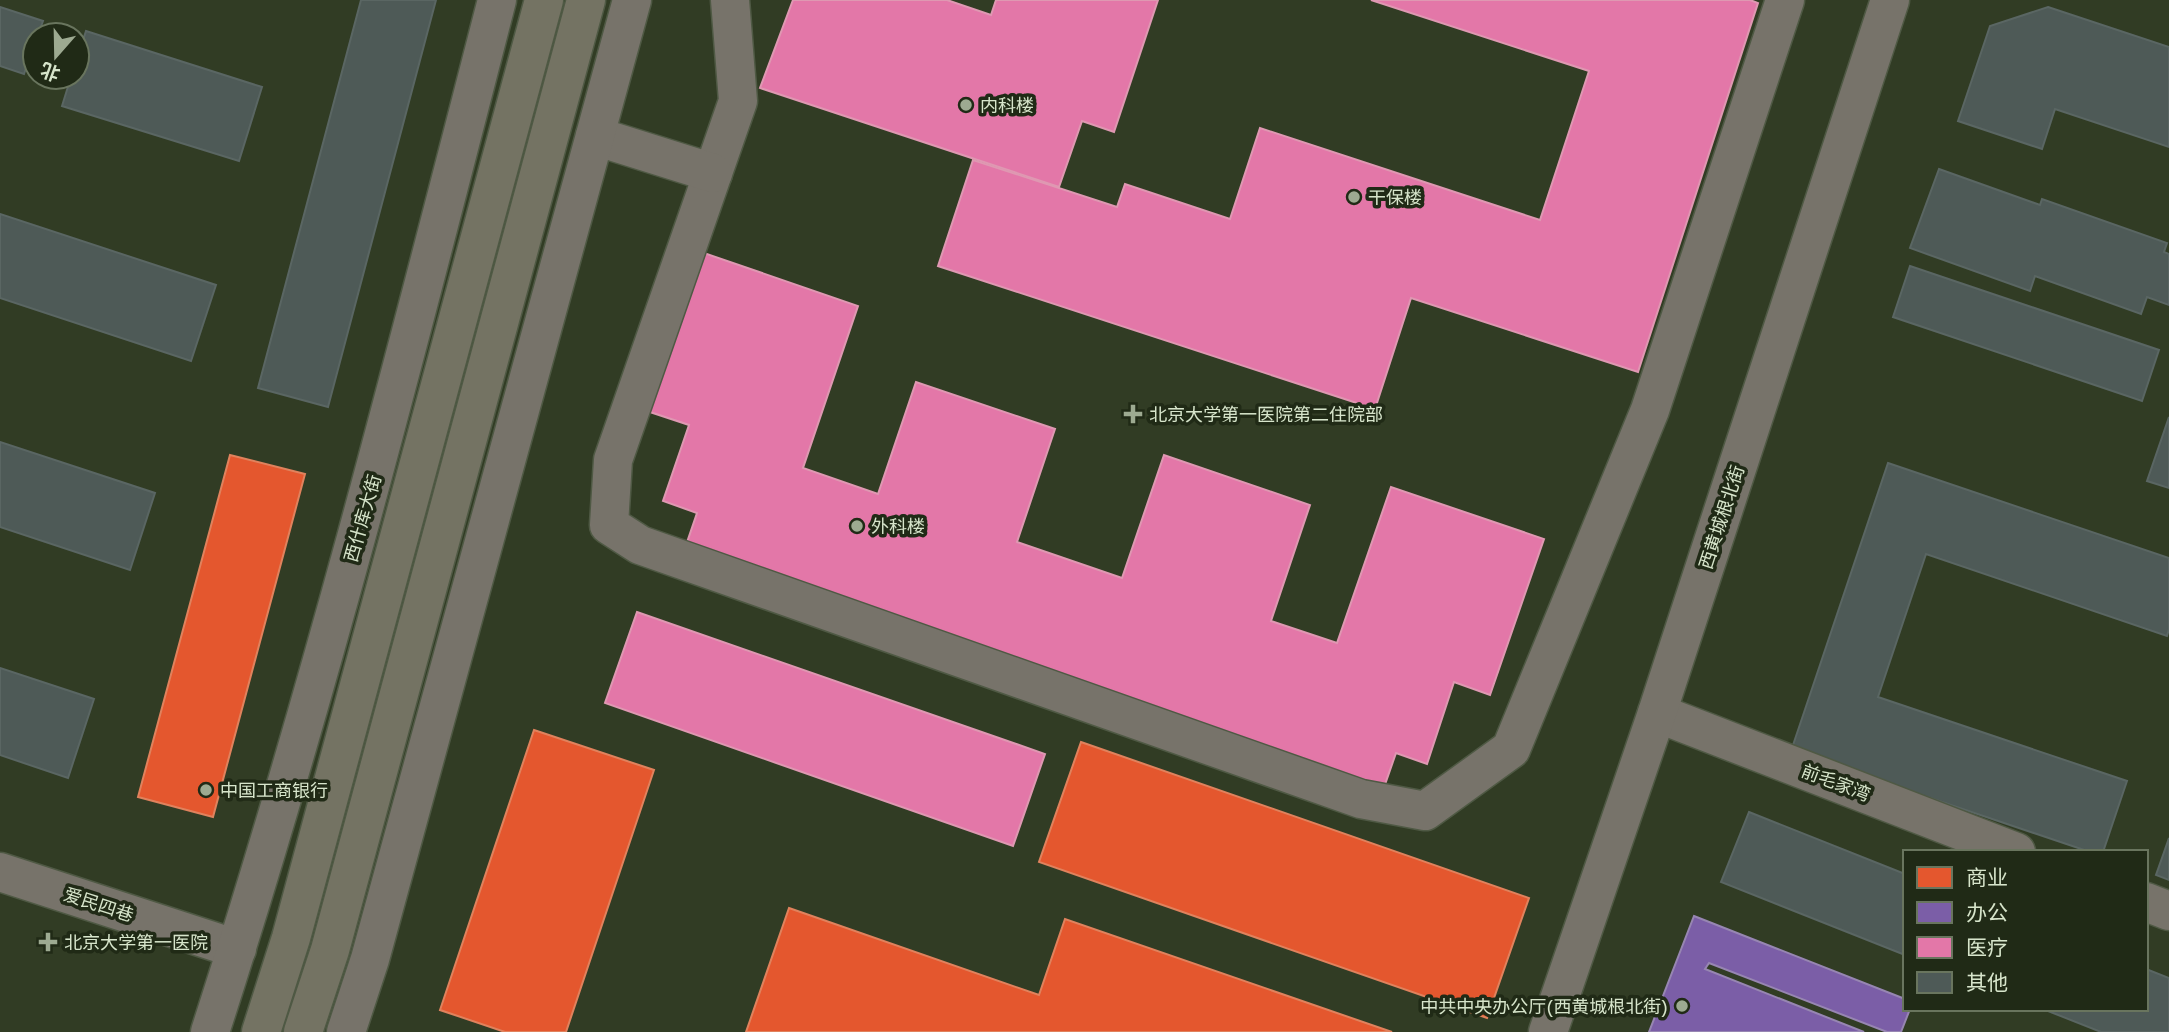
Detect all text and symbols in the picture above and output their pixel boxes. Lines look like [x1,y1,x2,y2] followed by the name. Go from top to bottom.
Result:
[21,21,91,91] north arrow
[37,58,63,87] text: 北
[980,94,1034,116] place label: 内科楼
[958,97,974,113] marker: 内科楼
[1368,186,1422,208] place label: 干保楼
[1346,189,1362,205] marker: 干保楼
[1149,403,1383,425] place label: 北京大学第一医院第二住院部
[1123,404,1143,424] marker: 北京大学第一医院第二住院部
[1694,462,1748,572] street label: 西黄城根北街
[339,472,385,564] street label: 西什库大街
[871,515,925,537] place label: 外科楼
[849,518,865,534] marker: 外科楼
[1798,759,1874,805] street label: 前毛家湾
[220,779,328,801] place label: 中国工商银行
[198,782,214,798] marker: 中国工商银行
[1903,850,2148,1011] legend
[1966,864,2008,890] text: 商业
[61,882,137,926] street label: 爱民四巷
[1966,899,2008,925] text: 办公
[64,931,208,953] place label: 北京大学第一医院
[38,932,58,952] marker: 北京大学第一医院
[1966,934,2008,960] text: 医疗
[1966,969,2008,995] text: 其他
[1420,995,1668,1017] place label: 中共中央办公厅(西黄城根北街)
[1674,998,1690,1014] marker: 中共中央办公厅(西黄城根北街)

